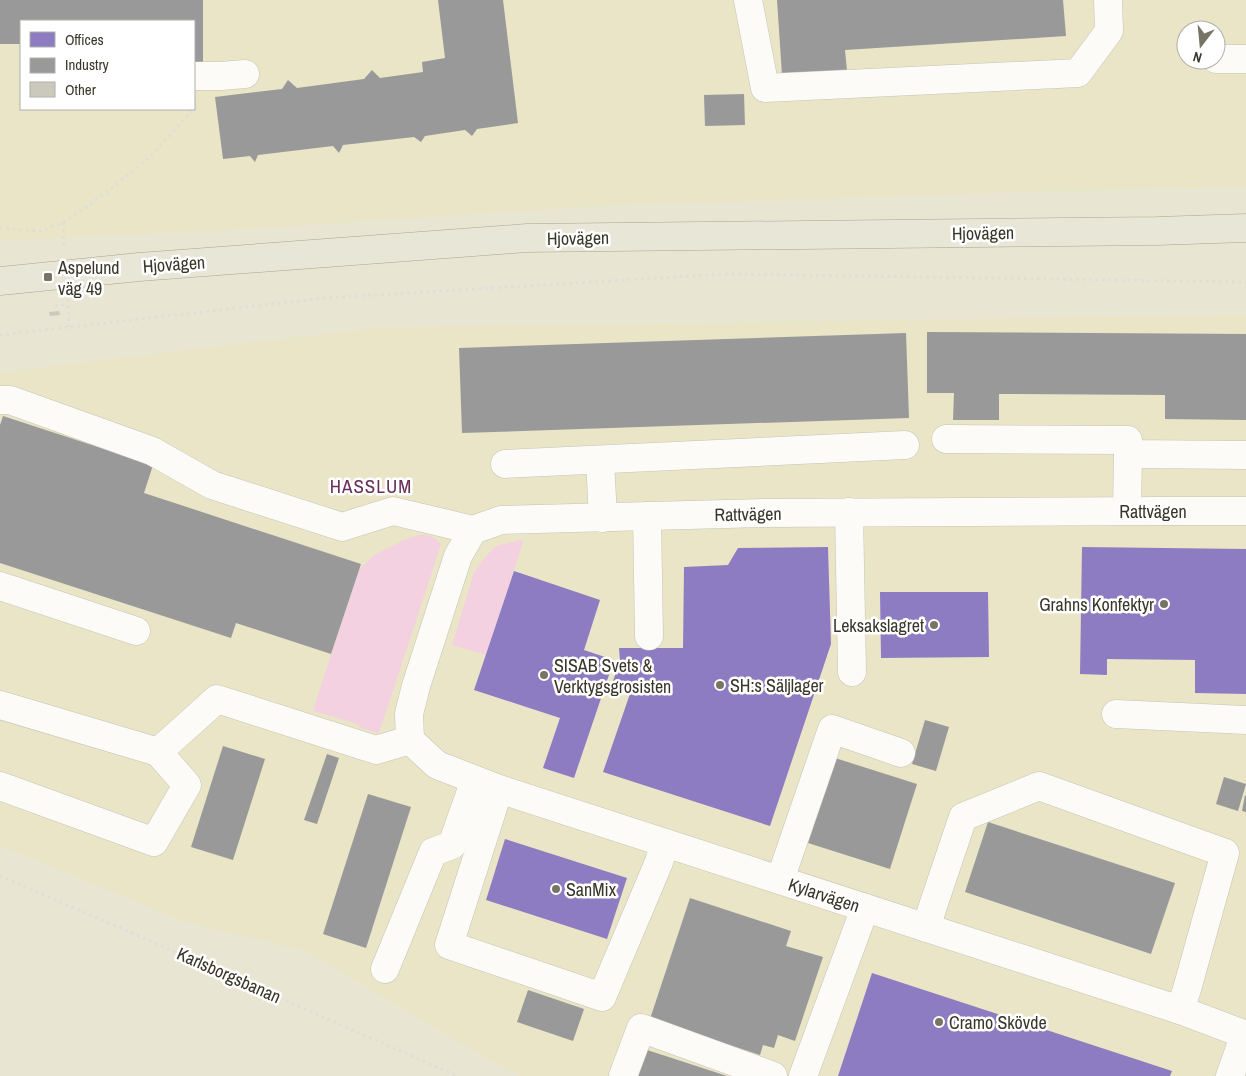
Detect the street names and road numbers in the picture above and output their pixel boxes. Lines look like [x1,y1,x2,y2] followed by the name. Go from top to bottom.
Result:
[952,220,1014,246] street label: Hjovägen
[547,225,609,251] street label: Hjovägen
[142,249,206,279] street label: Hjovägen
[1119,499,1187,524] street label: Rattvägen
[714,501,782,527] street label: Rattvägen
[785,872,863,918] street label: Kylarvägen
[173,941,285,1009] street label: Karlsborgsbanan

